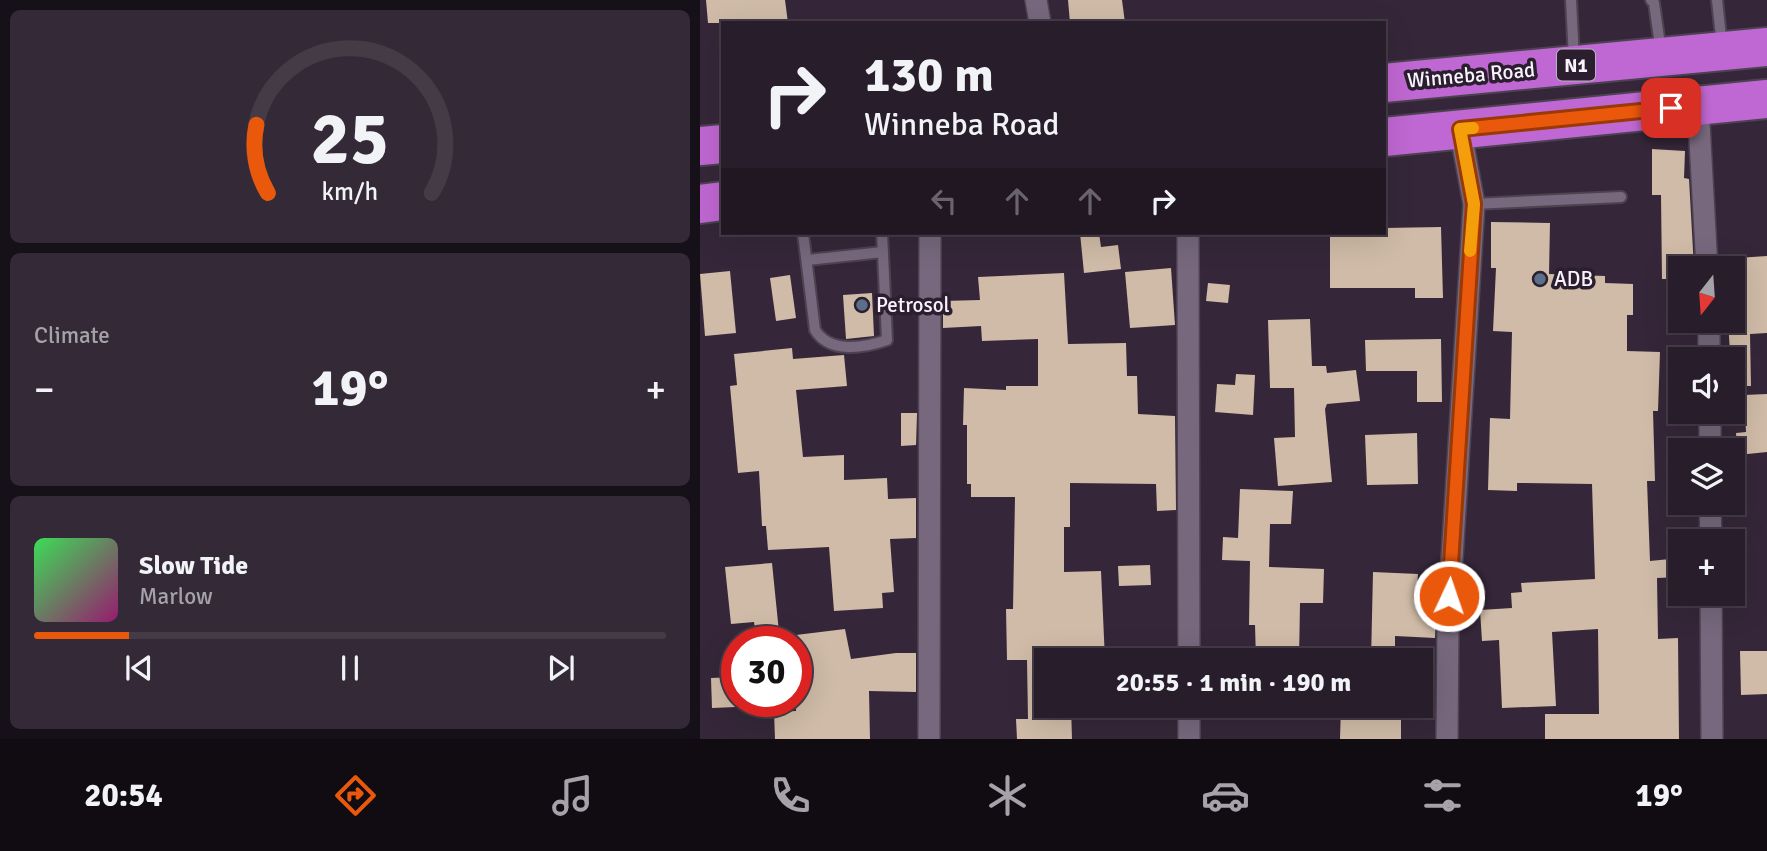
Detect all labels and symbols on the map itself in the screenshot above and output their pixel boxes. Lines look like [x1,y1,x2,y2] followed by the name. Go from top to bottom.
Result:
[1557,50,1595,80] road number: N1
[1406,56,1536,94] street label: Winneba Road
[1641,78,1701,138] pin
[1668,256,1745,332] north arrow
[1554,266,1593,292] place label: ADB
[1532,271,1548,287] marker: ADB
[876,292,950,318] place label: Petrosol
[854,297,870,313] marker: Petrosol
[1412,559,1486,633] position arrow
[721,626,812,717] speed limit sign: 30

